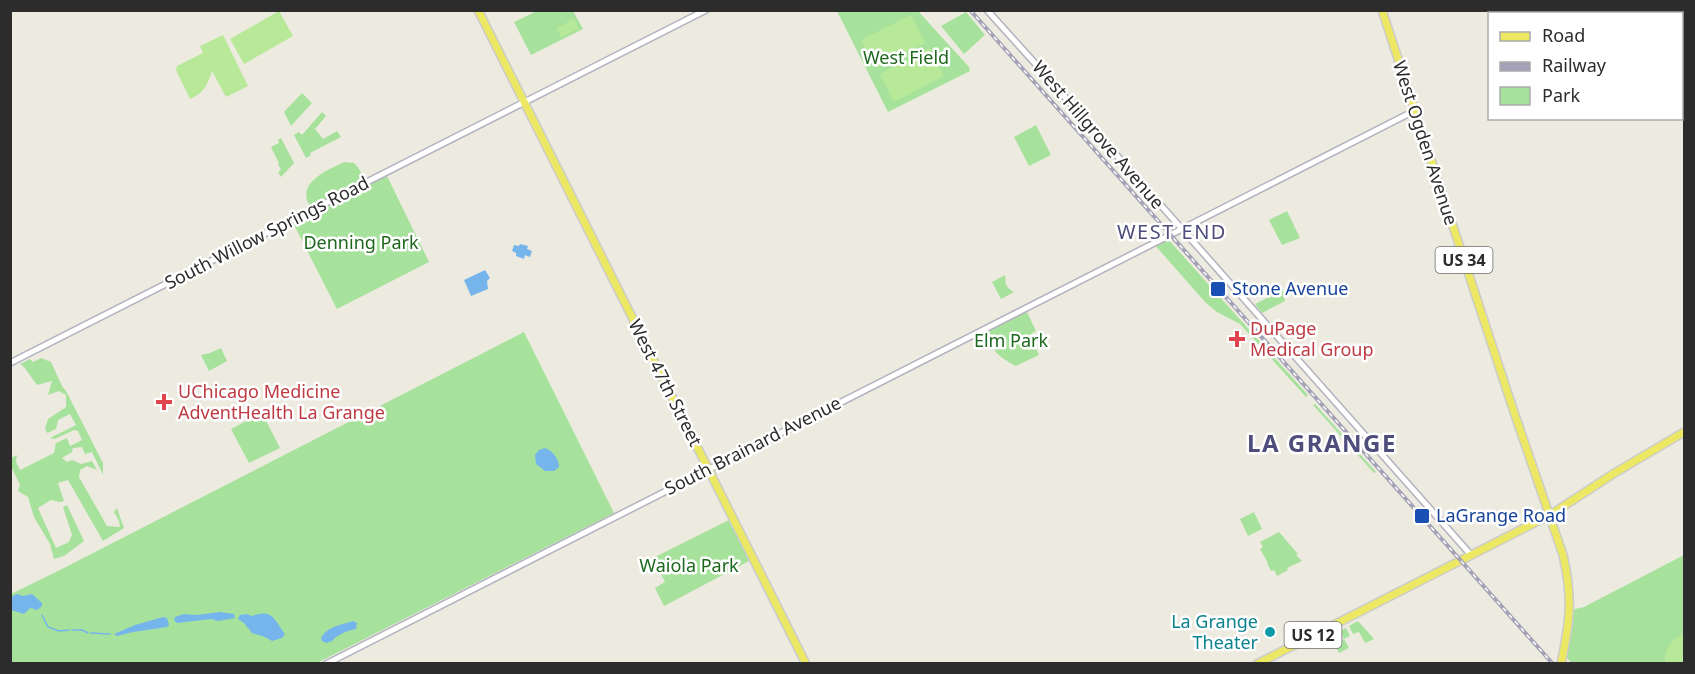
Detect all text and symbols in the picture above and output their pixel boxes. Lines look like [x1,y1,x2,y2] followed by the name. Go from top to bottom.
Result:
[1488,12,1683,120] legend
[1542,23,1585,47] text: Road
[863,45,949,69] park label: West Field
[1542,53,1607,77] text: Railway
[1028,55,1170,214] street label: West Hillgrove Avenue
[1388,57,1464,228] street label: West Ogden Avenue
[1542,83,1580,107] text: Park
[160,170,373,294] street label: South Willow Springs Road
[1117,218,1227,245] district label: WEST END
[303,230,419,254] park label: Denning Park
[1436,247,1492,273] road number: US 34
[1232,276,1348,300] place label: Stone Avenue
[1209,280,1227,298] marker: Stone Avenue
[624,315,708,451] street label: West 47th Street
[1250,316,1374,361] place label: DuPage Medical Group
[974,328,1048,352] park label: Elm Park
[1228,330,1246,348] marker: DuPage Medical Group
[178,379,385,424] place label: UChicago Medicine AdventHealth La Grange
[660,390,845,500] street label: South Brainard Avenue
[155,393,173,411] marker: UChicago Medicine AdventHealth La Grange
[1247,426,1397,459] district label: LA GRANGE
[1436,503,1566,527] place label: LaGrange Road
[1413,507,1431,525] marker: LaGrange Road
[639,553,739,577] park label: Waiola Park
[1171,609,1259,654] place label: La Grange Theater
[1284,622,1342,648] road number: US 12
[1263,625,1277,639] marker: La Grange Theater

